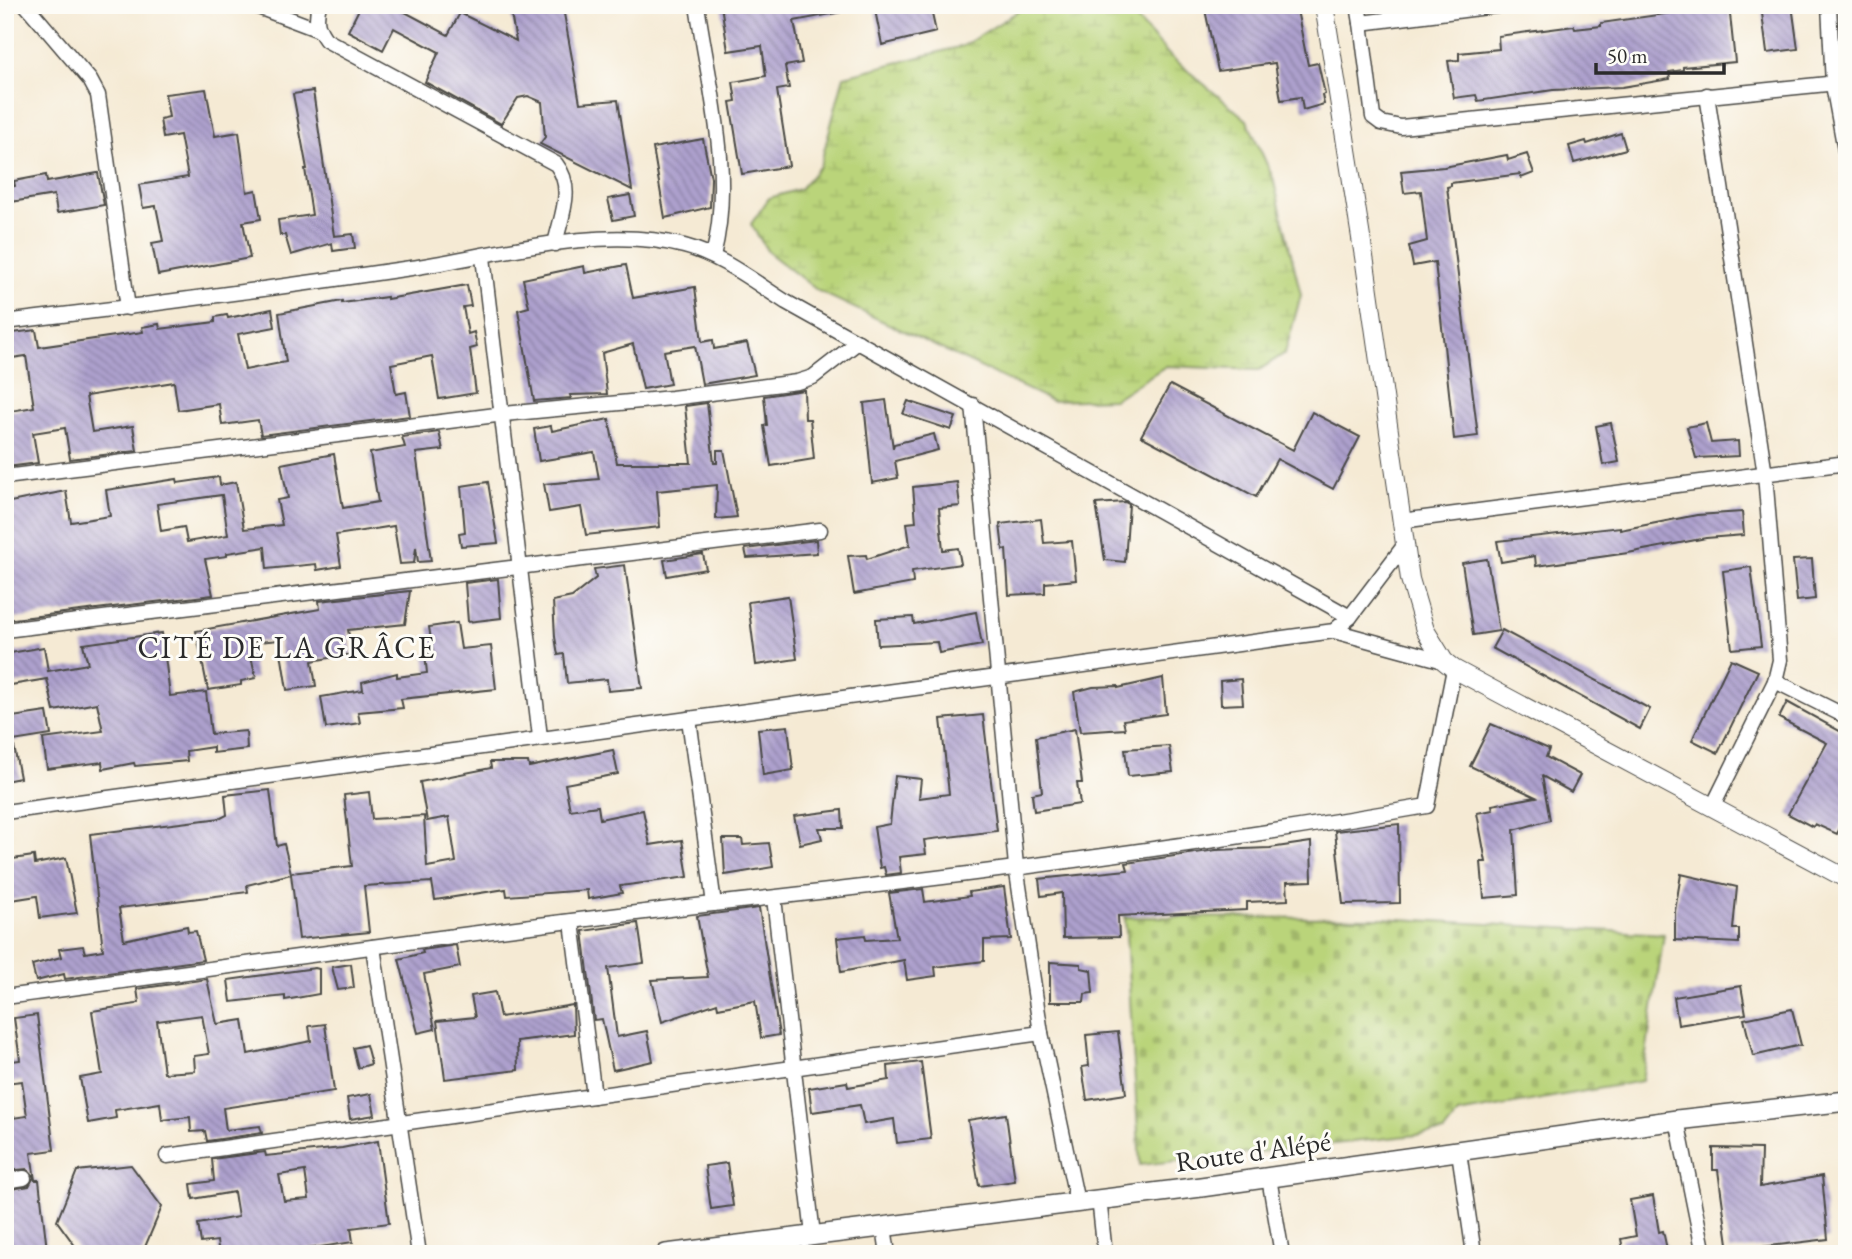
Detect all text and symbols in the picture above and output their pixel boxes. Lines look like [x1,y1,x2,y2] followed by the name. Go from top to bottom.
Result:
[1596,32,1724,76] scale bar
[1607,42,1648,69] text: 50 m
[138,628,436,667] district label: CITÉ DE LA GRÂCE
[1173,1122,1333,1180] street label: Route d'Alépé

